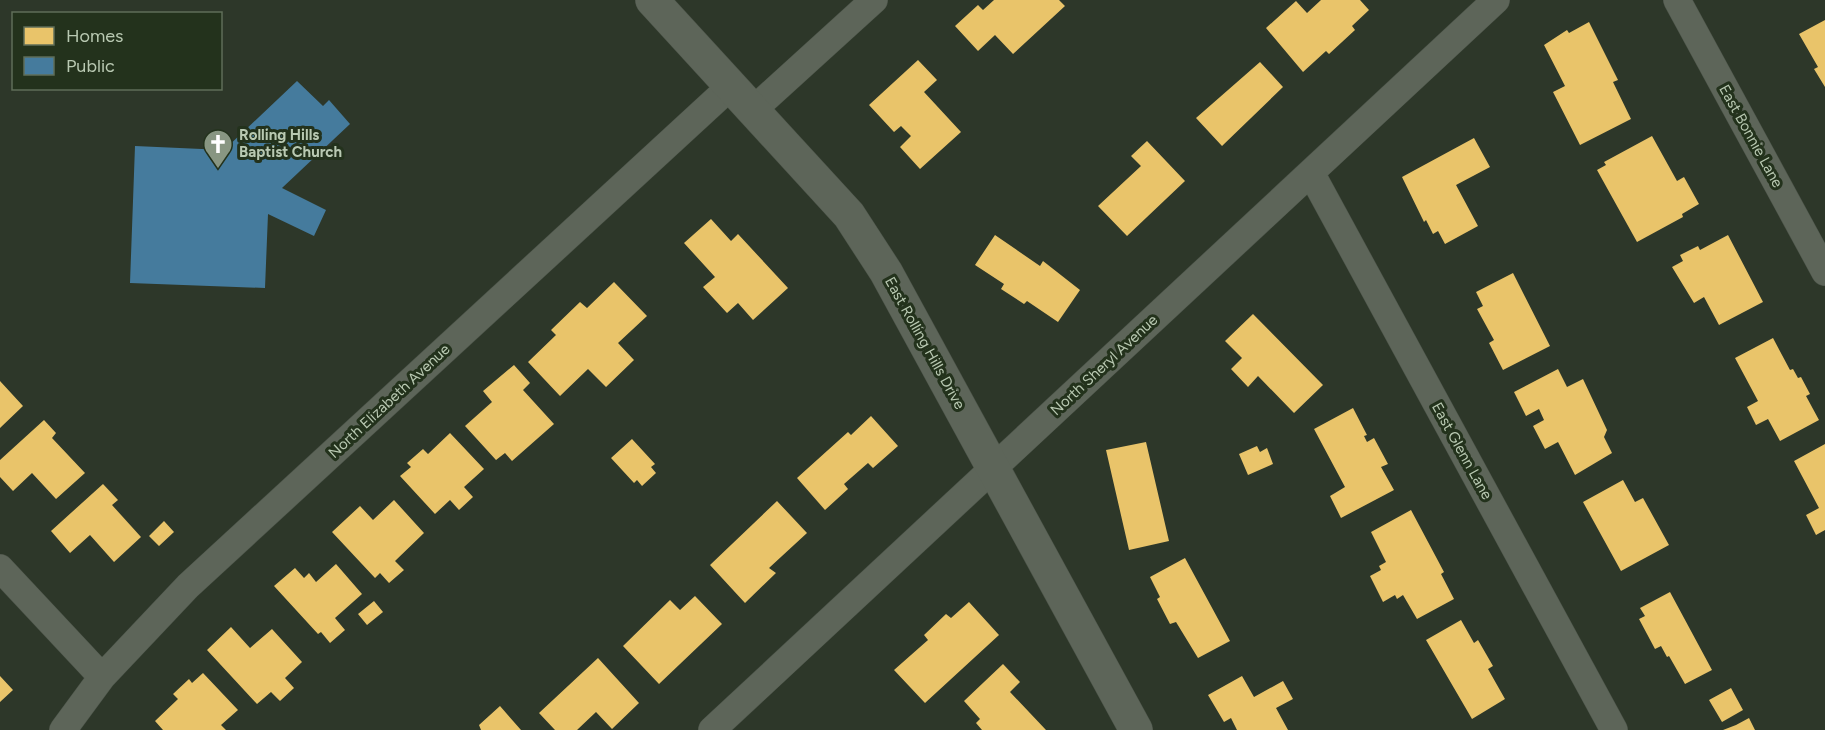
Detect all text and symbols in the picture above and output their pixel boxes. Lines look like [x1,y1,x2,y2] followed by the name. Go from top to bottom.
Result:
[12,12,222,90] legend
[66,25,124,47] text: Homes
[66,55,115,77] text: Public
[1715,81,1787,191] street label: East Bonnie Lane
[239,126,342,161] place label: Rolling Hills Baptist Church
[202,128,234,170] church icon: Rolling Hills Baptist Church
[881,274,969,412] street label: East Rolling Hills Drive
[1047,311,1161,419] street label: North Sheryl Avenue
[325,340,453,462] street label: North Elizabeth Avenue
[1428,399,1496,503] street label: East Glenn Lane

